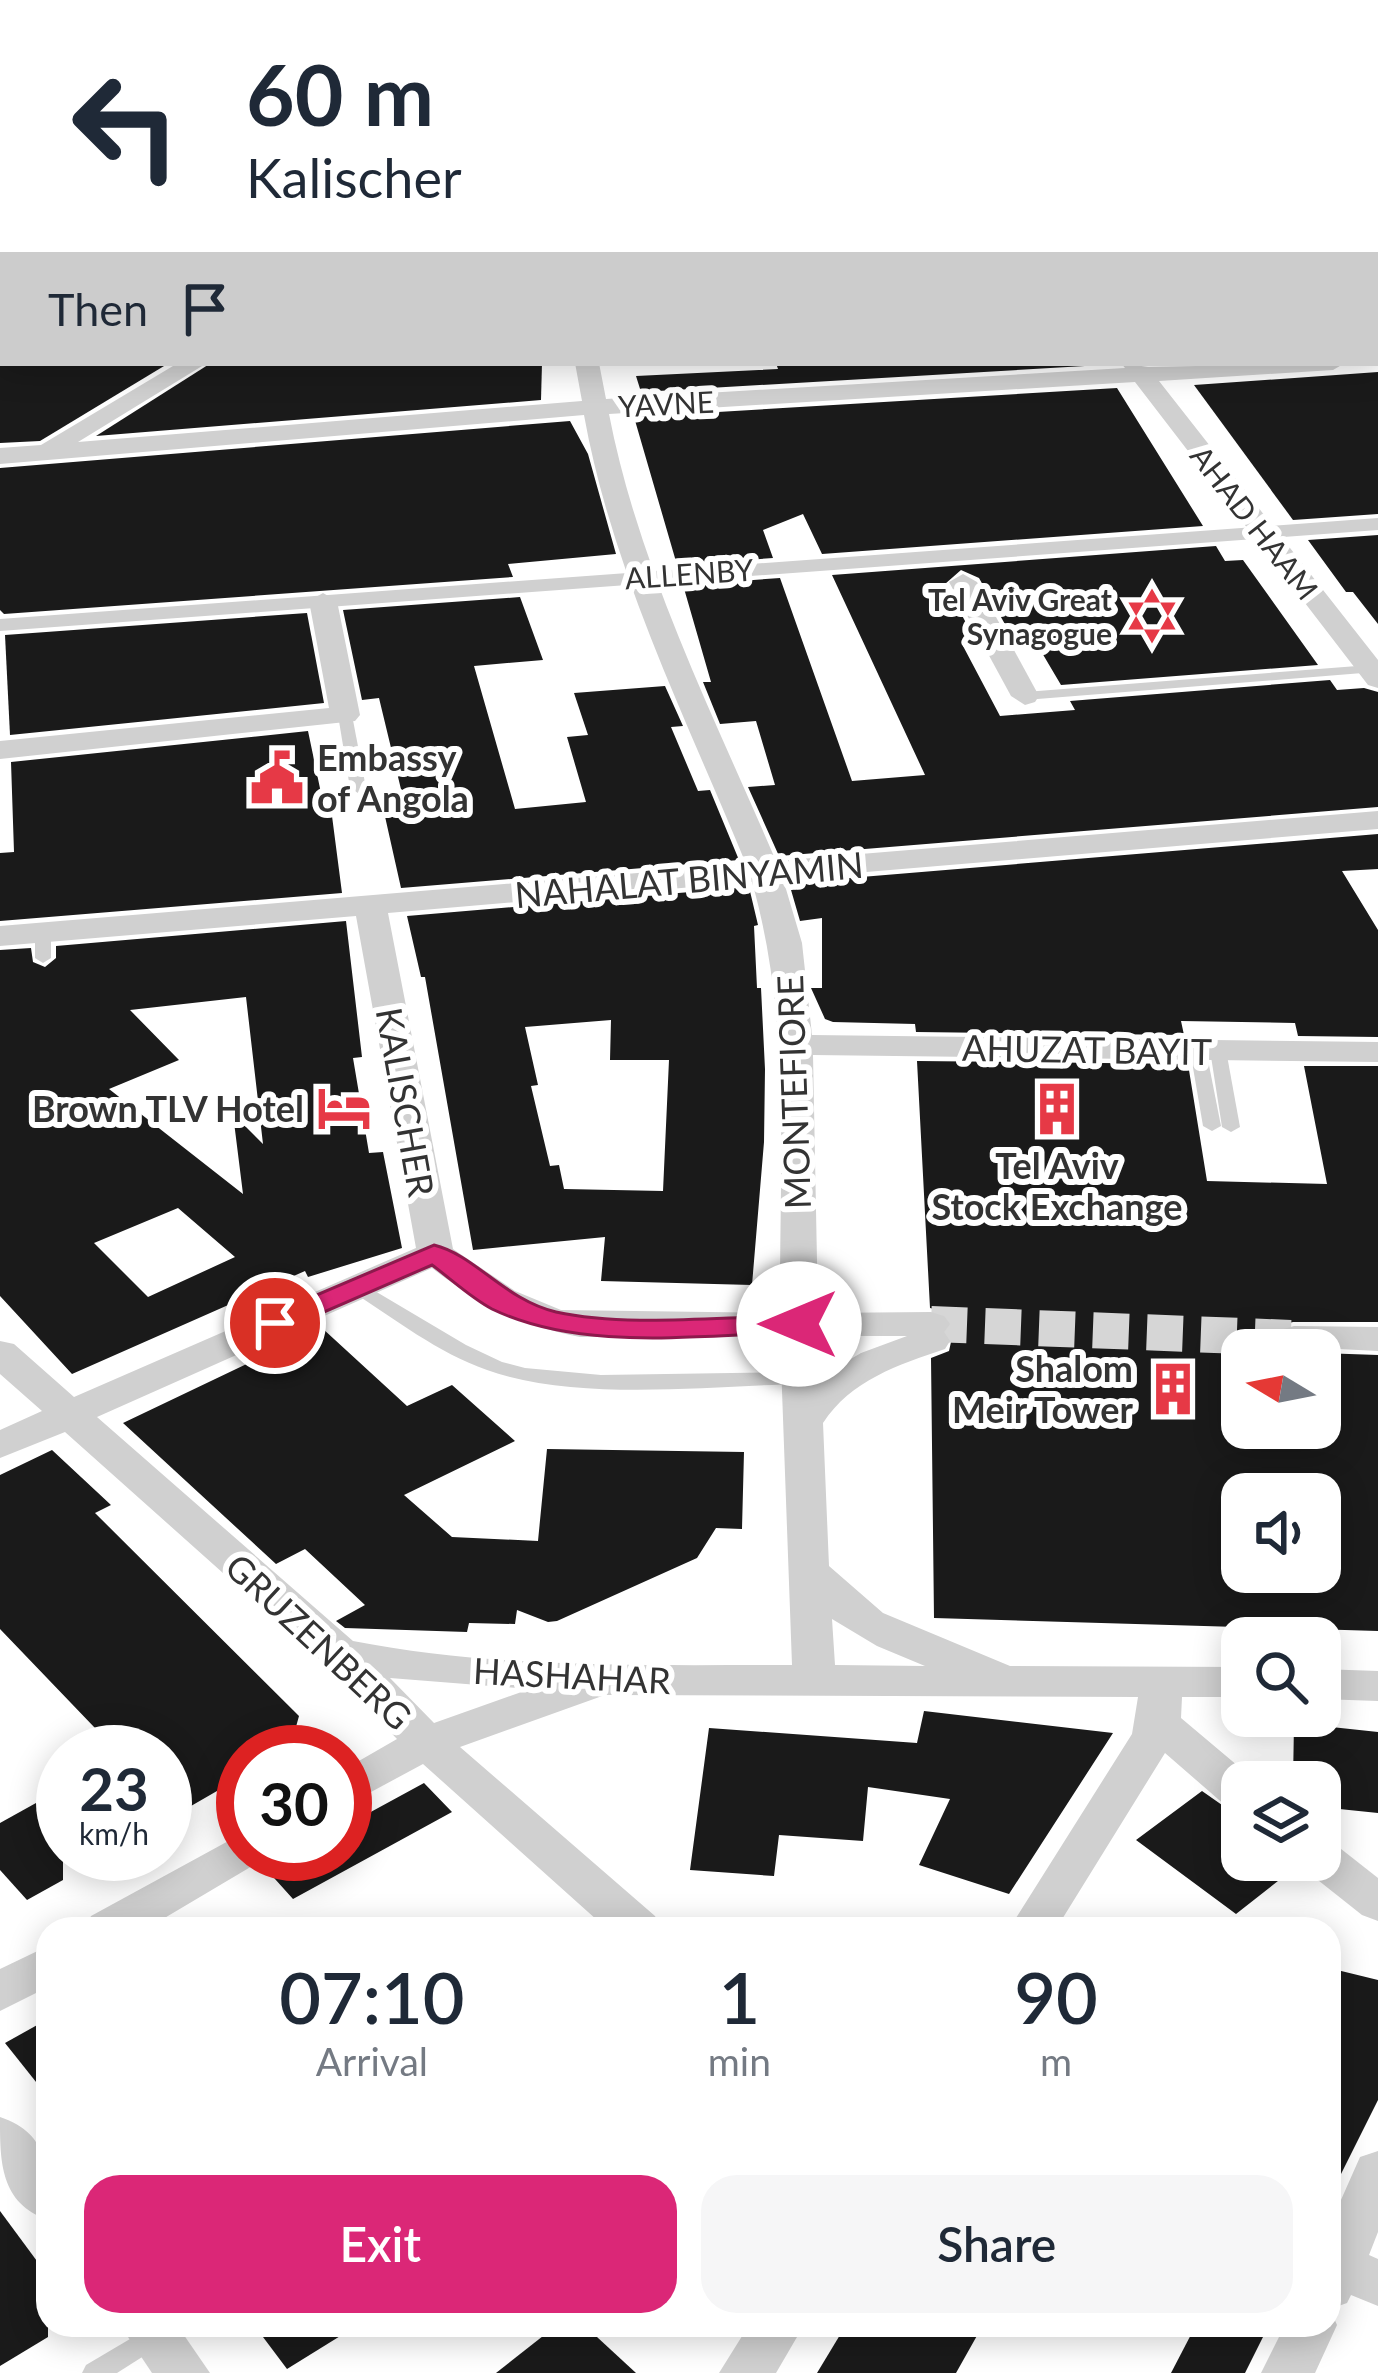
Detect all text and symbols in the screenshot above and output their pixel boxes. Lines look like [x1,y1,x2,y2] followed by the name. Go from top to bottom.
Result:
[246,43,434,144] text: 60 m
[48,48,204,204] icon: left
[246,145,462,210] text: Kalischer
[172,276,238,342] icon: arrive
[48,282,148,336] text: Then
[617,383,715,423] street label: YAVNE
[1184,438,1326,606] street label: AHAD HAAM
[624,551,755,595] street label: ALLENBY
[928,581,1112,651] place label: Tel Aviv Great Synagogue
[1123,587,1181,645] synagogue icon: Tel Aviv Great Synagogue
[317,735,469,820] place label: Embassy of Angola
[248,749,306,807] public building icon: Embassy of Angola
[513,842,865,916] street label: NAHALAT BINYAMIN
[767,974,819,1210] street label: MONTEFIORE
[368,1004,444,1200] street label: KALISCHER
[962,1025,1212,1073] street label: AHUZAT BAYIT
[315,1079,373,1137] hotel icon: Brown TLV Hotel
[1028,1080,1086,1138] building icon: Tel Aviv Stock Exchange
[32,1086,304,1130] place label: Brown TLV Hotel
[931,1143,1183,1228] place label: Tel Aviv Stock Exchange
[736,1261,862,1387] position arrow
[224,1272,326,1374] pin
[242,1290,308,1356] icon: arrive
[1221,1329,1341,1449] north arrow
[1221,1329,1341,1881] map controls
[952,1346,1134,1431] place label: Shalom Meir Tower
[1144,1360,1202,1418] building icon: Shalom Meir Tower
[1221,1473,1341,1593] button: sound
[217,1544,421,1738] street label: GRUZENBERG
[1221,1617,1341,1737] button: search
[472,1648,672,1702] street label: HASHAHAR
[216,1725,372,1881] speed limit sign: 30
[79,1752,149,1824] text: 23
[1221,1761,1341,1881] button: layers
[79,1815,149,1851] text: km/h
[279,1953,465,2039] text: 07:10
[719,1953,760,2039] text: 1
[1014,1953,1098,2039] text: 90
[316,2038,428,2084] text: Arrival
[708,2038,771,2084] text: min
[1040,2038,1072,2084] text: m
[84,2175,677,2313] button: Exit
[701,2175,1293,2313] button: Share

